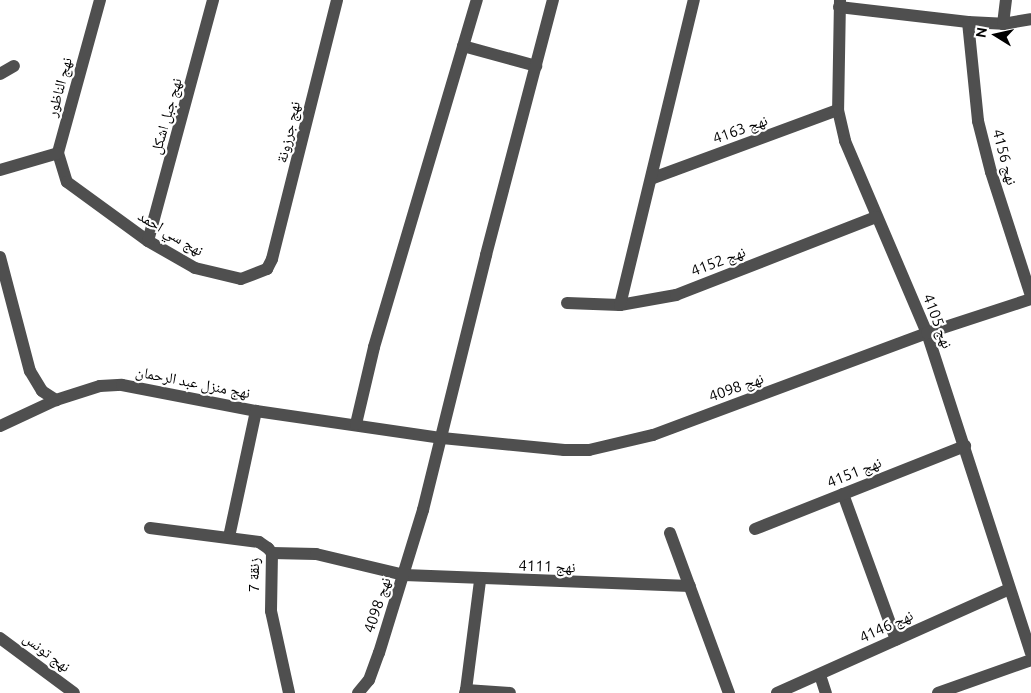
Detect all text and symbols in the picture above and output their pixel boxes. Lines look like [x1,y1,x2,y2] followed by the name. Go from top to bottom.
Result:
[971,10,1021,60] north arrow
[972,26,990,39] text: N
[42,55,76,119] street label: نهج الناظور
[147,76,185,156] street label: نهج جبل اشكل
[272,99,304,165] street label: نهج جرزونة
[710,111,770,147] street label: نهج 4163
[989,127,1021,187] street label: نهج 4156
[135,206,207,260] street label: نهج سي احمد
[688,242,748,280] street label: نهج 4152
[919,291,957,351] street label: نهج 4105
[134,362,252,402] street label: نهج منزل عبد الرحمان
[706,369,766,405] street label: نهج 4098
[824,453,884,491] street label: نهج 4151
[518,556,576,576] street label: نهج 4111
[245,558,263,592] street label: زنقة 7
[360,575,394,635] street label: نهج 4098
[856,606,916,646] street label: نهج 4146
[20,628,74,676] street label: نهج تونس

